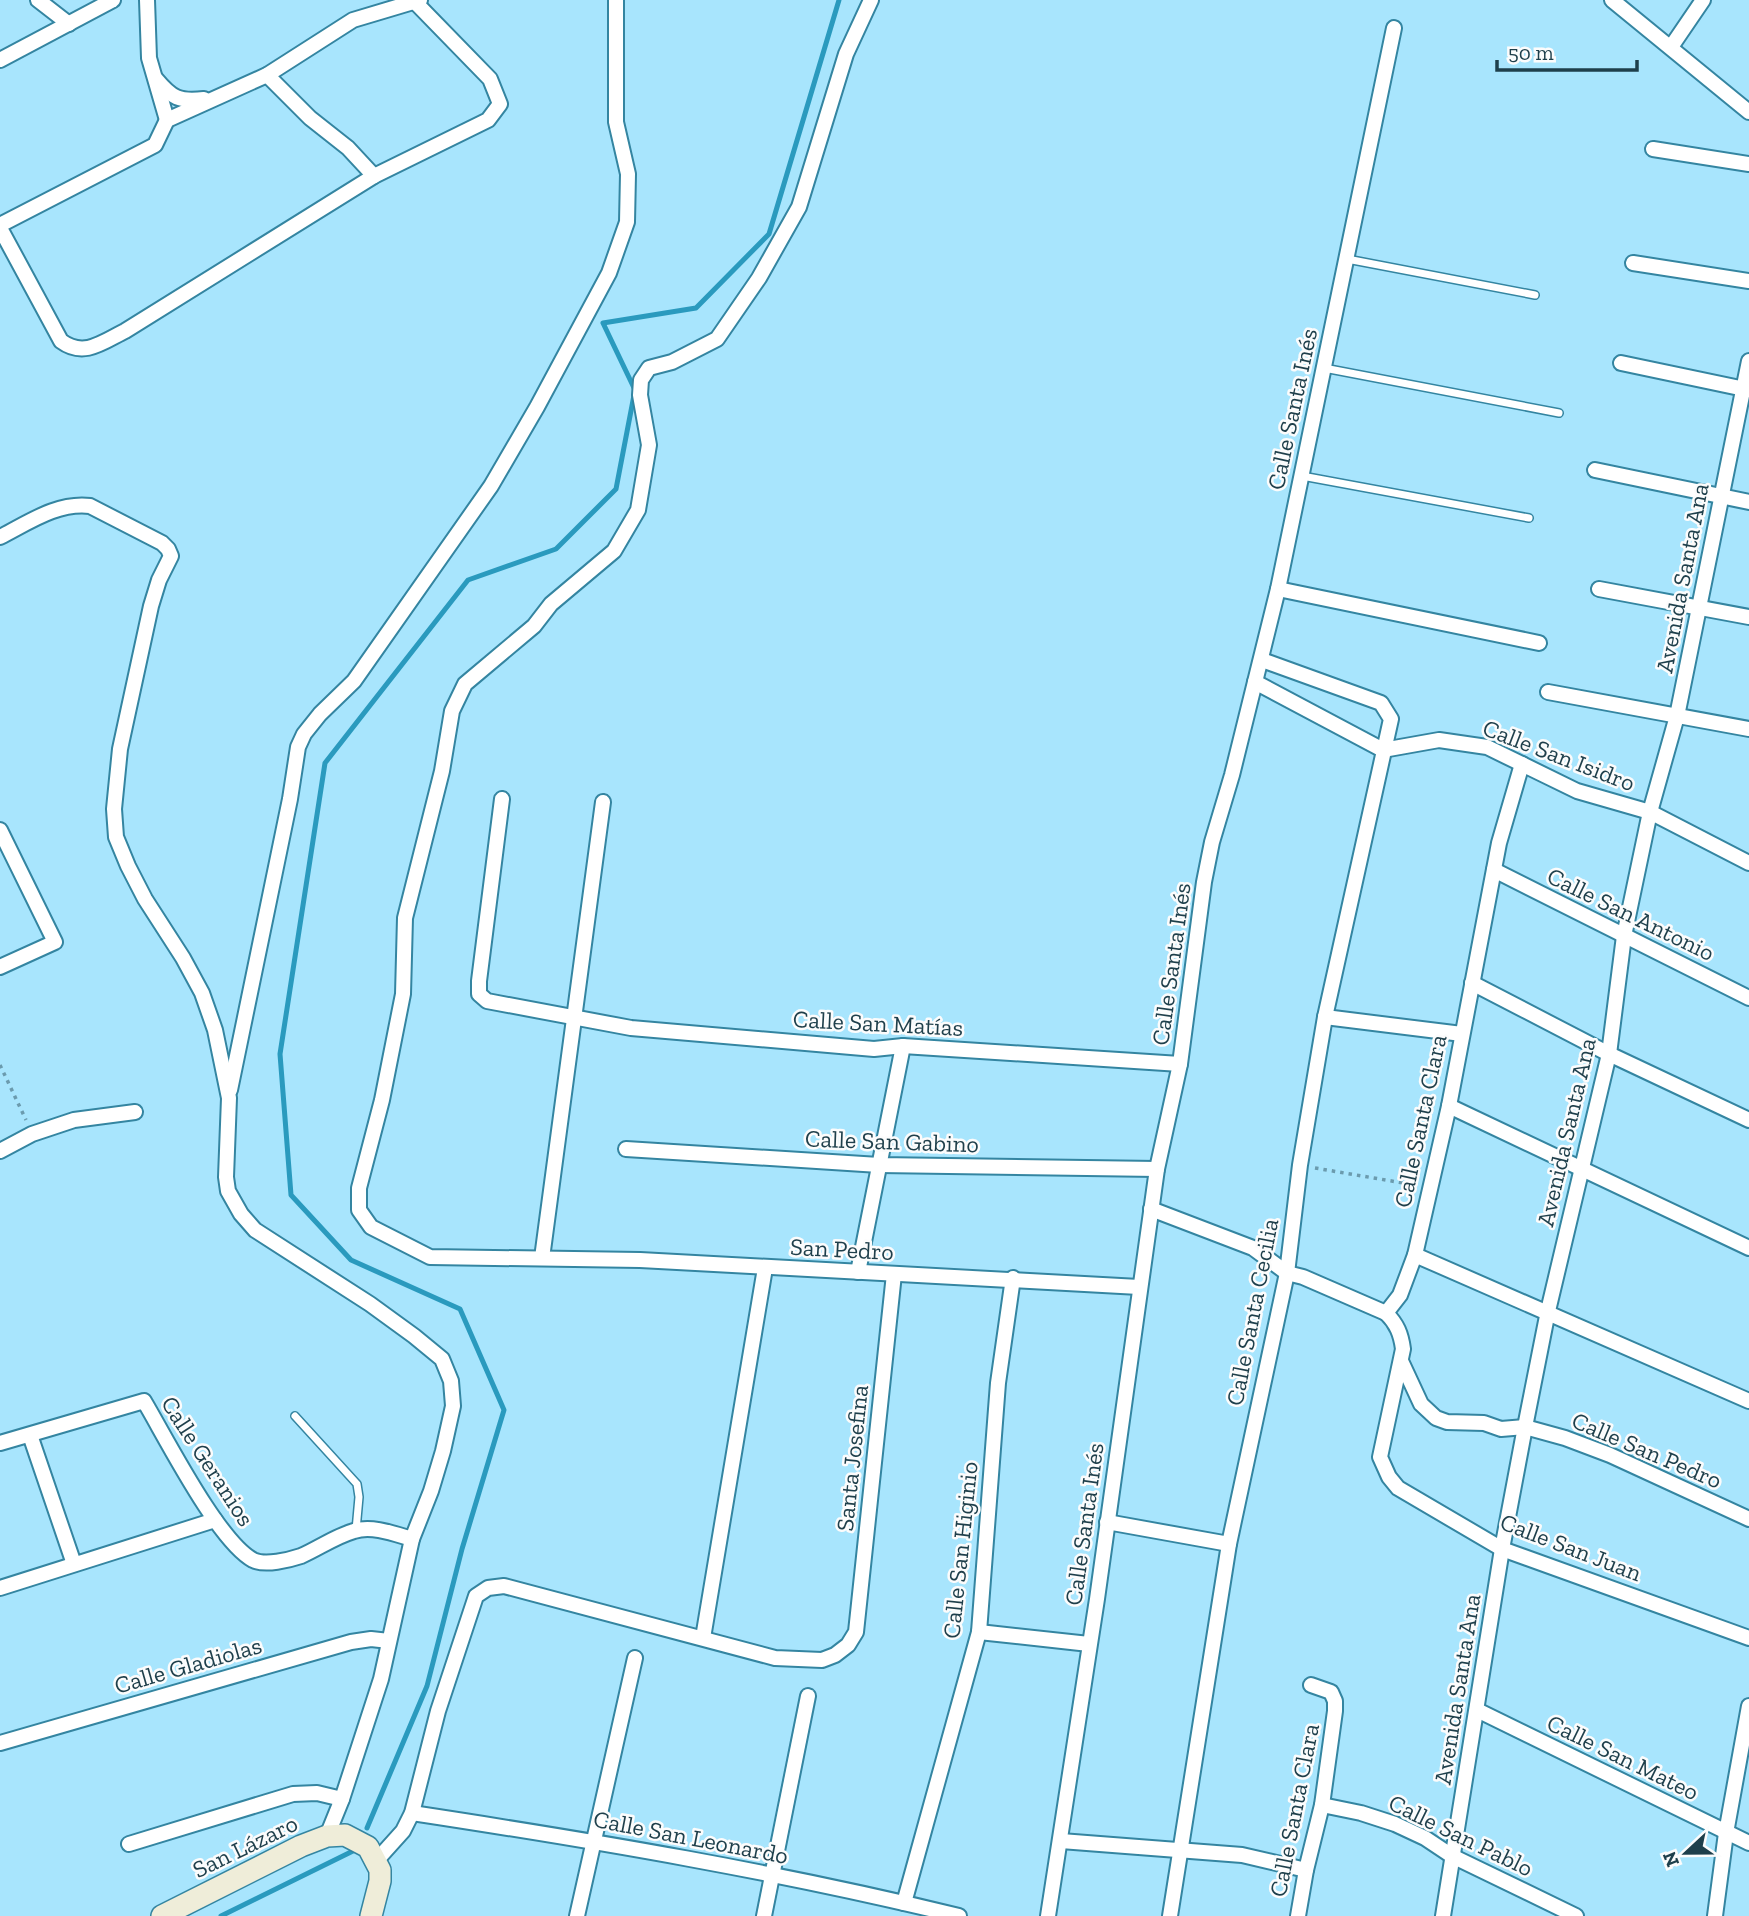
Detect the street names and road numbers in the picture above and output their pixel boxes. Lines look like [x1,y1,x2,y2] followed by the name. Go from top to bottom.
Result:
[1261,326,1323,492] street label: Calle Santa Inés
[1649,480,1715,675] street label: Avenida Santa Ana
[1479,713,1639,797] street label: Calle San Isidro
[1543,861,1719,967] street label: Calle San Antonio
[1145,881,1197,1047] street label: Calle Santa Inés
[792,1004,964,1042] street label: Calle San Matías
[1388,1032,1453,1210] street label: Calle Santa Clara
[1530,1035,1602,1229] street label: Avenida Santa Ana
[805,1123,979,1159] street label: Calle San Gabino
[1220,1216,1284,1408] street label: Calle Santa Cecilia
[789,1232,895,1266] street label: San Pedro
[830,1383,874,1533] street label: Santa Josefina
[155,1390,261,1532] street label: Calle Geranios
[1568,1405,1726,1495] street label: Calle San Pedro
[1058,1441,1110,1607] street label: Calle Santa Inés
[936,1460,984,1640] street label: Calle San Higinio
[1496,1507,1646,1587] street label: Calle San Juan
[1428,1591,1486,1786] street label: Avenida Santa Ana
[111,1630,265,1700] street label: Calle Gladiolas
[1542,1708,1704,1806] street label: Calle San Mateo
[1263,1721,1325,1899] street label: Calle Santa Clara
[1384,1788,1538,1882] street label: Calle San Pablo
[591,1804,791,1870] street label: Calle San Leonardo
[188,1808,302,1884] street label: San Lázaro

